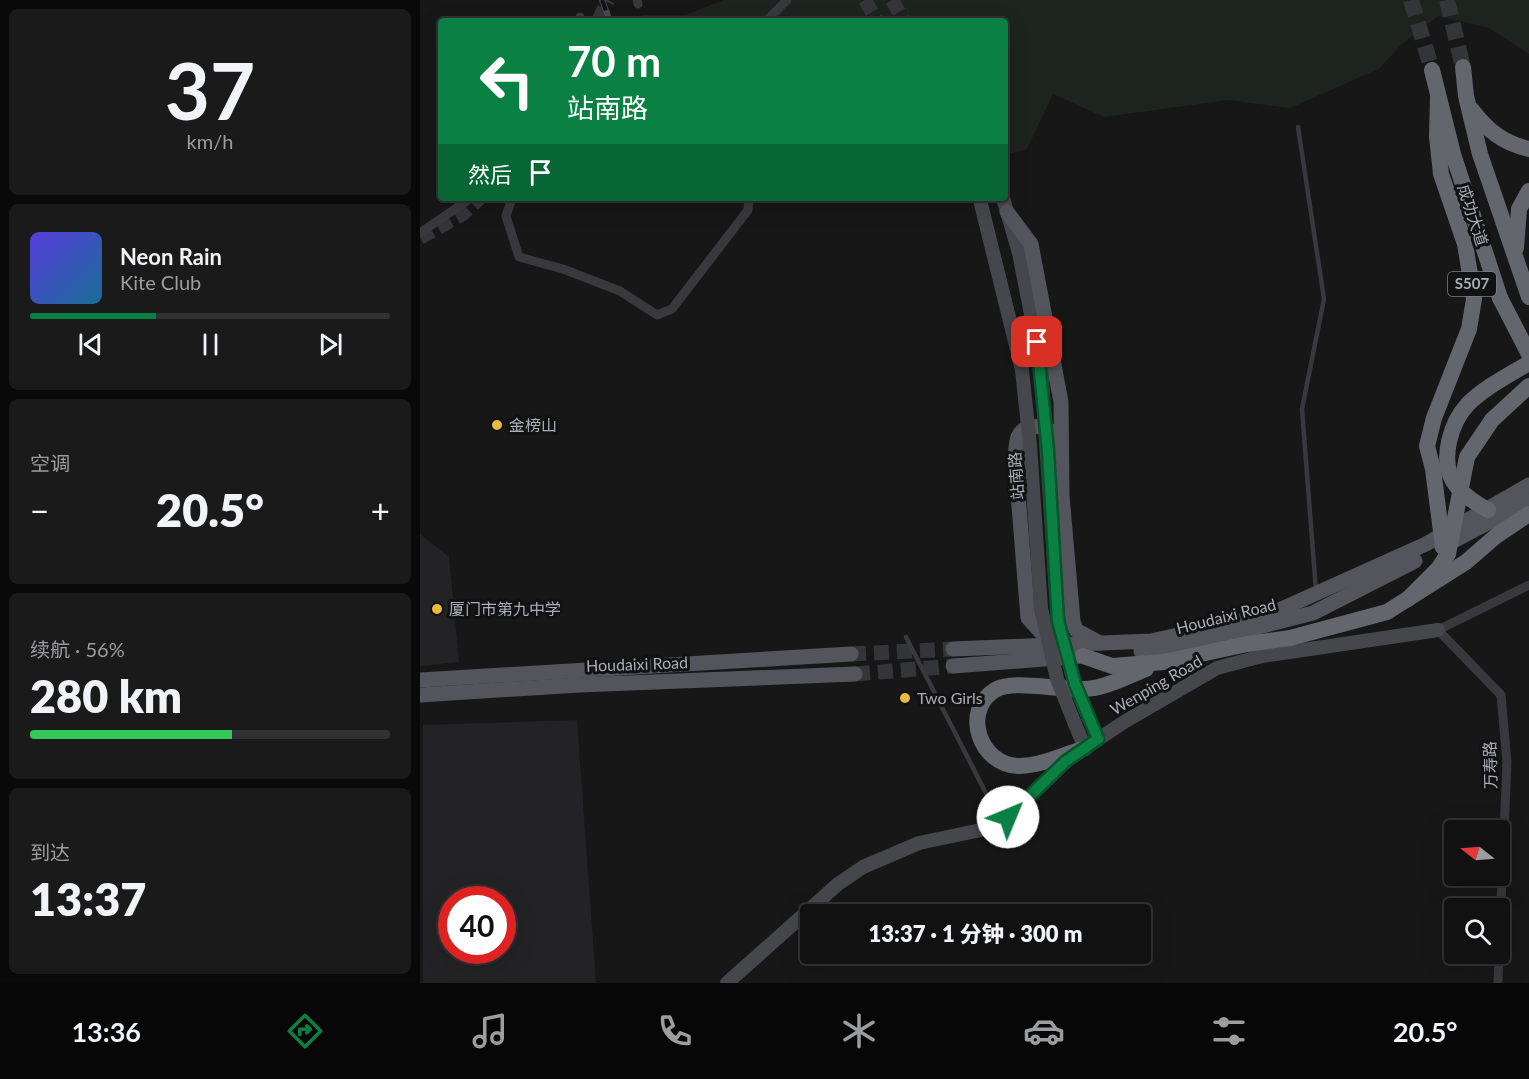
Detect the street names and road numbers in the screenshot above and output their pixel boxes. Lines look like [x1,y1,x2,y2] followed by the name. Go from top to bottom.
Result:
[1455,181,1492,248] street label: 成功大道
[1448,272,1496,296] road number: S507
[1004,451,1027,501] street label: 站南路
[1174,594,1278,637] street label: Houdaixi Road
[1107,651,1205,718] street label: Wenping Road
[586,652,688,675] street label: Houdaixi Road
[1480,741,1499,789] street label: 万寿路

